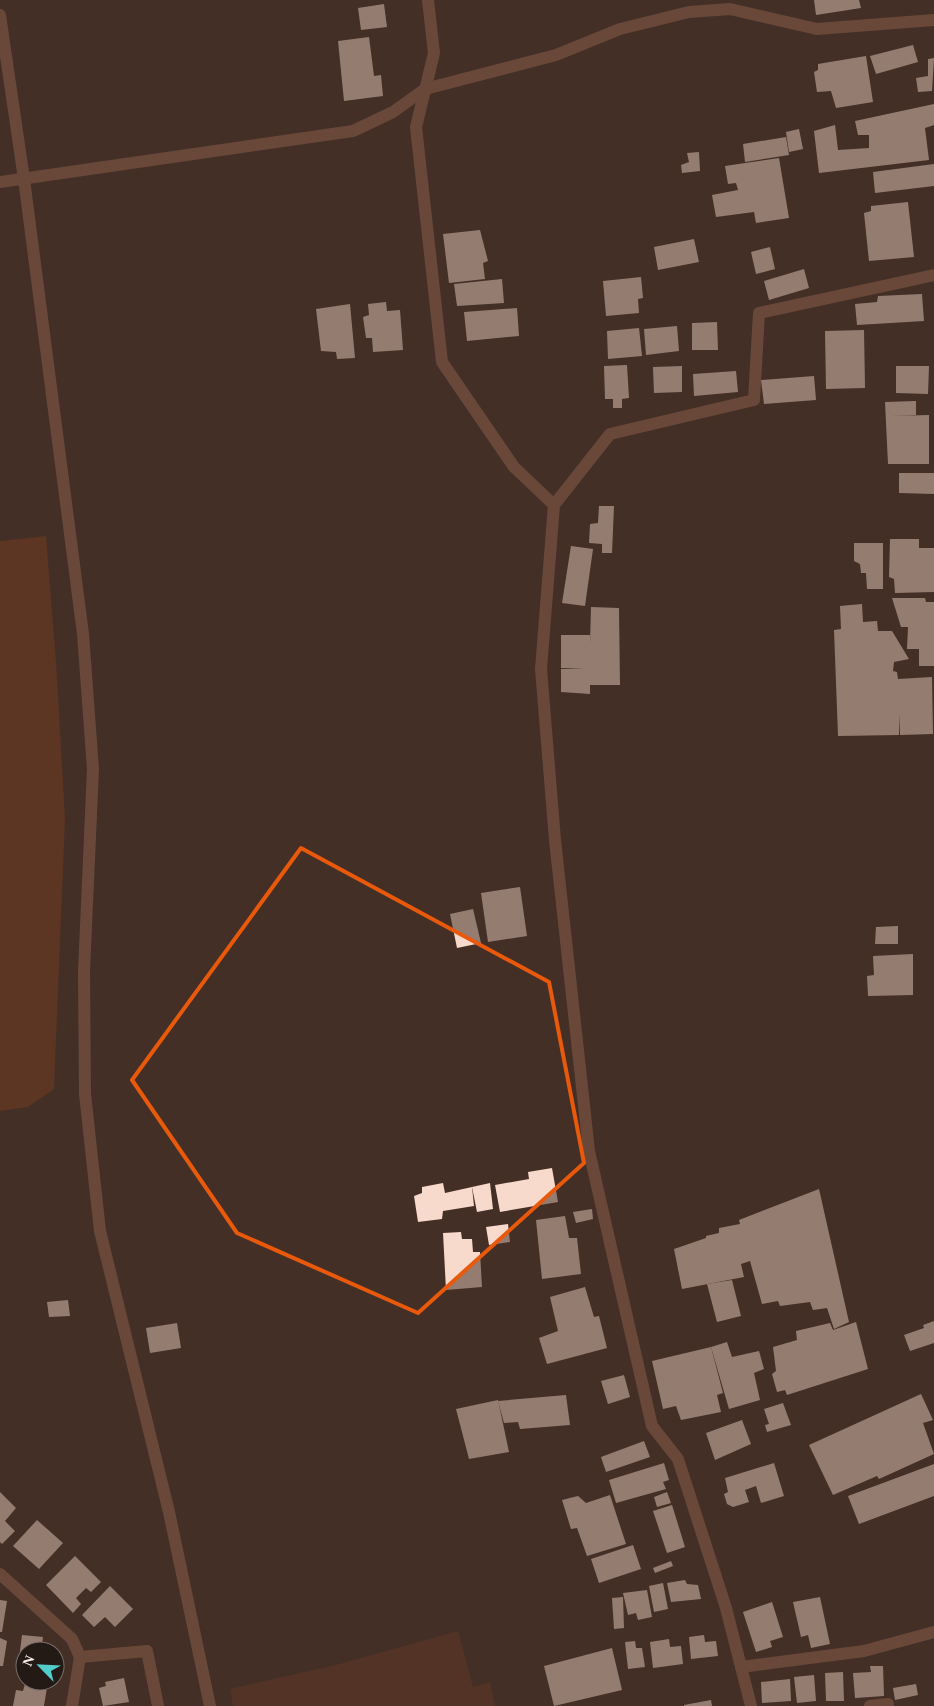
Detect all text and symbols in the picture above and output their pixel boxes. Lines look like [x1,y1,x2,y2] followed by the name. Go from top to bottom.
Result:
[15,1641,65,1691] north arrow
[20,1653,37,1669] text: N

